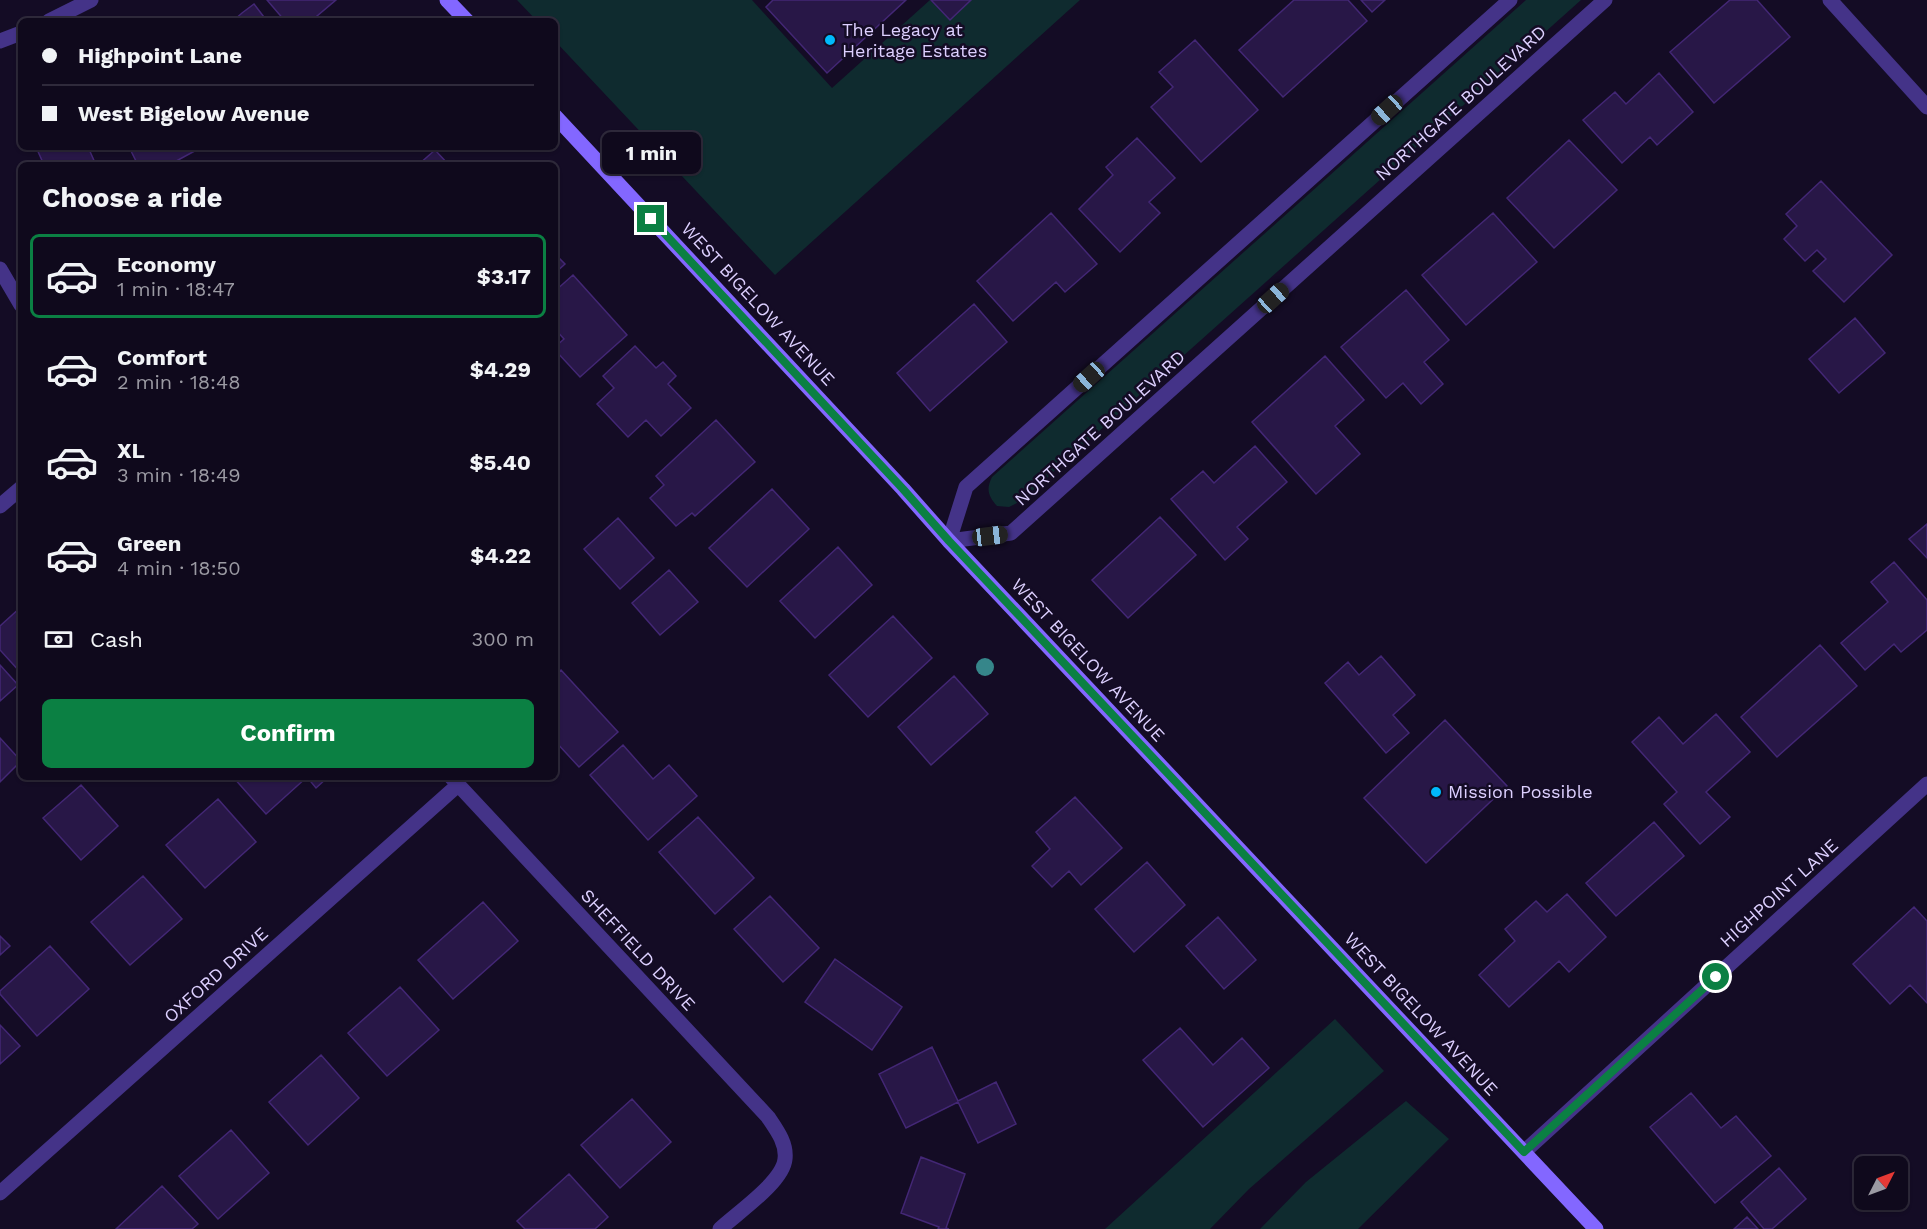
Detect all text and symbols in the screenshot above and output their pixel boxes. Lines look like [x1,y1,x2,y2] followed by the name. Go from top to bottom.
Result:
[842,19,987,61] place label: The Legacy at Heritage Estates
[1371,21,1550,185] street label: NORTHGATE BOULEVARD
[823,33,837,47] marker: The Legacy at Heritage Estates
[78,43,242,68] text: Highpoint Lane
[1368,91,1406,129] car
[78,101,310,126] text: West Bigelow Avenue
[602,132,700,174] callout: 1 min
[626,141,677,165] text: 1 min
[42,182,222,214] text: Choose a ride
[637,205,664,232] route end
[677,218,839,390] street label: WEST BIGELOW AVENUE
[45,249,99,303] icon: car
[117,252,216,277] text: Economy
[477,264,531,289] text: $3.17
[117,277,235,301] text: 1 min · 18:47
[1254,279,1292,317] car
[45,342,99,396] icon: car
[117,345,207,370] text: Comfort
[1010,346,1189,510] street label: NORTHGATE BOULEVARD
[470,357,531,382] text: $4.29
[1070,358,1108,396] car
[117,370,241,394] text: 2 min · 18:48
[45,435,99,489] icon: car
[117,438,145,463] text: XL
[469,450,531,475] text: $5.40
[117,463,241,487] text: 3 min · 18:49
[971,525,1009,547] car
[45,528,99,582] icon: car
[117,531,181,556] text: Green
[470,543,531,568] text: $4.22
[117,556,241,580] text: 4 min · 18:50
[1007,574,1169,746] street label: WEST BIGELOW AVENUE
[42,623,75,656] icon: cash
[90,627,143,652] text: Cash
[472,627,534,651] text: 300 m
[42,699,534,768] button: Confirm
[1448,781,1593,802] place label: Mission Possible
[1429,785,1443,799] marker: Mission Possible
[1715,834,1842,951] street label: HIGHPOINT LANE
[577,885,700,1015] street label: SHEFFIELD DRIVE
[159,922,272,1027] street label: OXFORD DRIVE
[1340,928,1502,1100] street label: WEST BIGELOW AVENUE
[1702,963,1729,990] route start
[1854,1156,1908,1210] north arrow
[1854,1156,1908,1210] map controls

